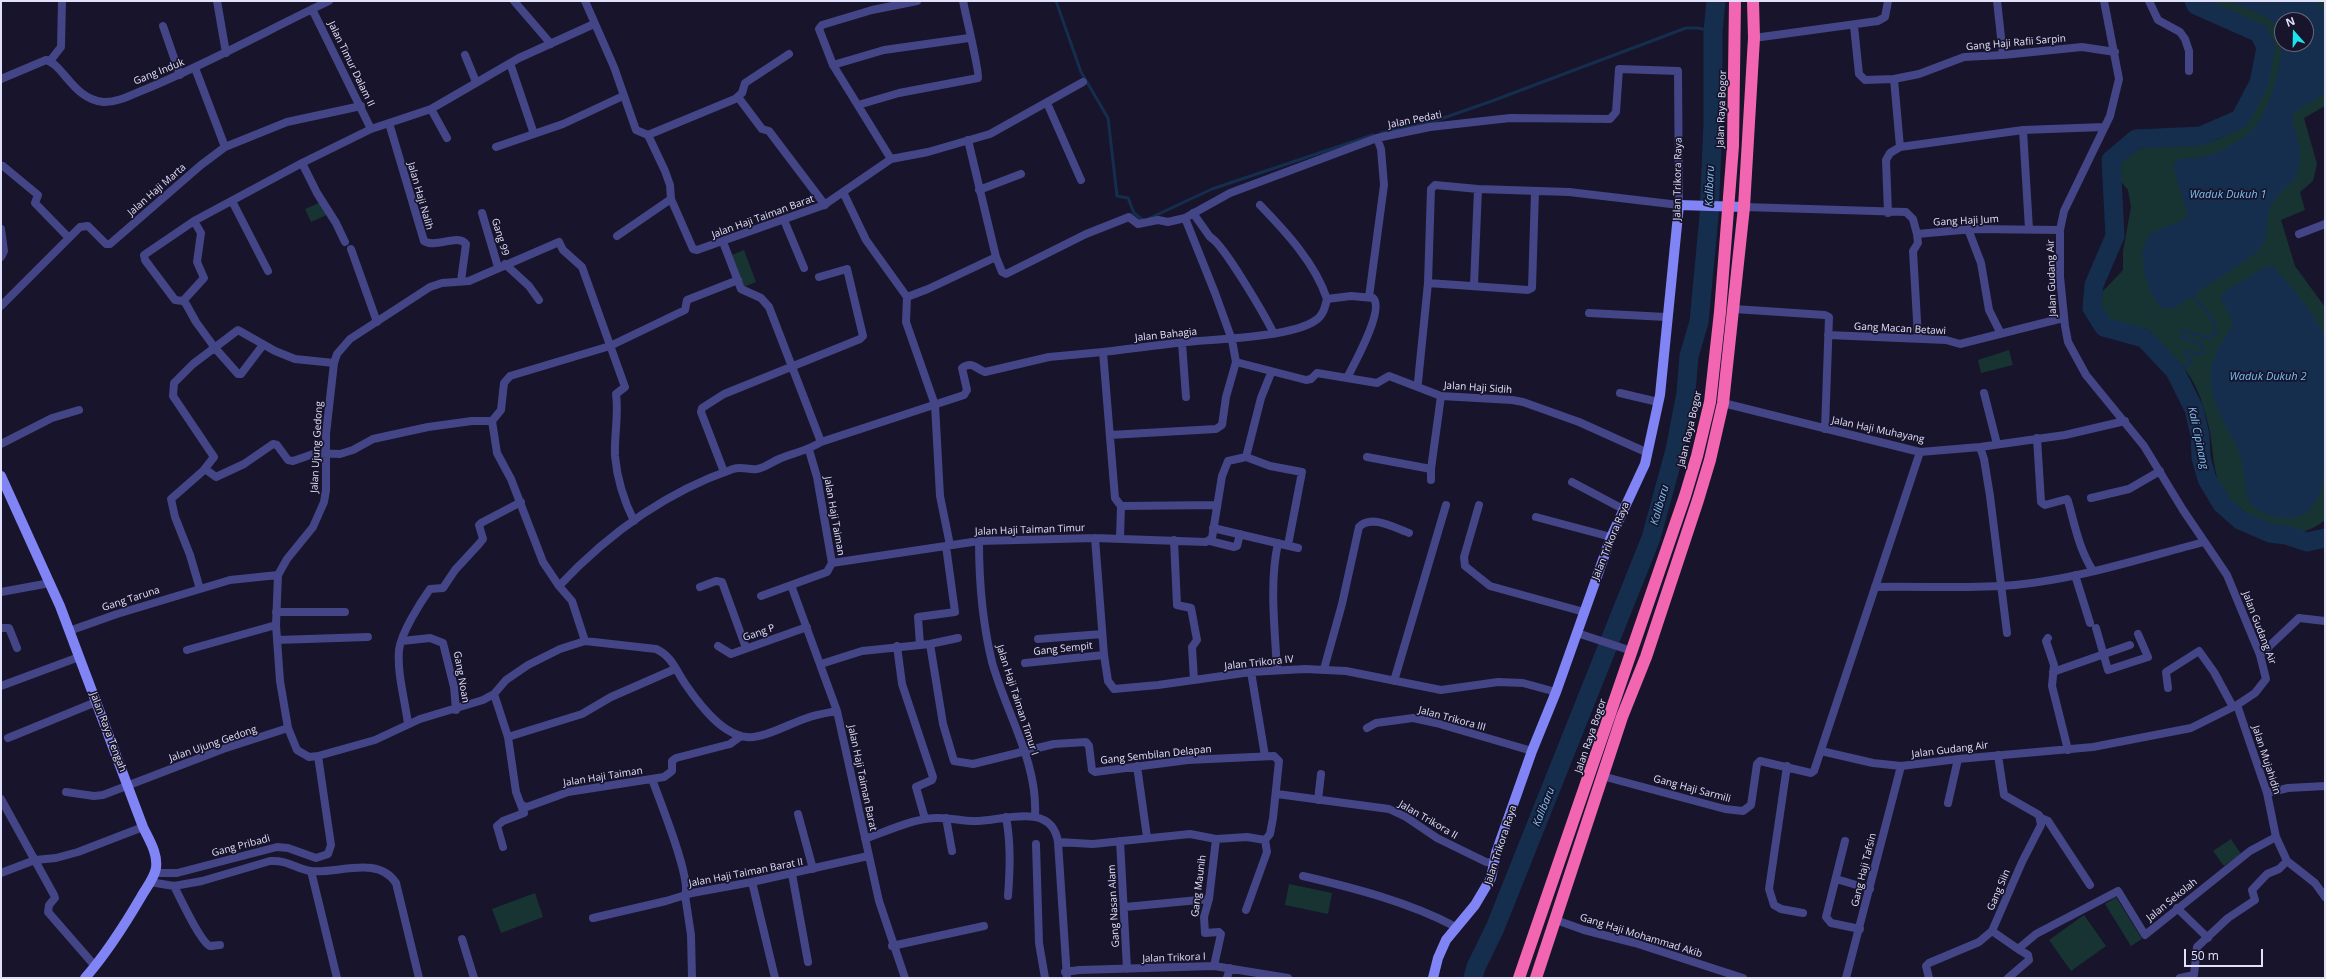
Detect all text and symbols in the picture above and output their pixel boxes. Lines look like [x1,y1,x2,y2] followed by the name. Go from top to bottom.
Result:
[2274,12,2314,52] north arrow
[2283,13,2297,30] text: N
[325,19,377,109] street label: Jalan Timur Dalam II
[1966,33,2066,53] street label: Gang Haji Rafii Sarpin
[132,56,186,88] street label: Gang Induk
[1715,70,1729,148] street label: Jalan Raya Bogor
[1387,109,1443,131] street label: Jalan Pedati
[1671,137,1685,221] street label: Jalan Trikora Raya
[125,161,189,219] street label: Jalan Haji Marta
[405,161,435,231] street label: Jalan Haji Nalih
[1703,165,1717,207] water label: Kalibaru
[2189,188,2267,202] water label: Waduk Dukuh 1
[710,193,816,241] street label: Jalan Haji Taiman Barat
[1933,213,1999,229] street label: Gang Haji Jum
[489,217,511,257] street label: Gang 99
[2045,239,2059,317] street label: Jalan Gudang Air
[1854,321,1946,337] street label: Gang Macan Betawi
[1134,326,1198,344] street label: Jalan Bahagia
[2229,370,2307,384] water label: Waduk Dukuh 2
[1443,380,1513,396] street label: Jalan Haji Sidih
[1675,390,1705,468] street label: Jalan Raya Bogor
[309,401,325,493] street label: Jalan Ujung Gedong
[2185,405,2211,471] water label: Kali Cipinang
[1830,414,1926,446] street label: Jalan Haji Muhayang
[821,475,847,557] street label: Jalan Haji Taiman
[1648,483,1672,527] water label: Kalibaru
[1590,500,1632,582] street label: Jalan Trikora Raya
[975,522,1085,538] street label: Jalan Haji Taiman Timur
[101,584,161,614] street label: Gang Taruna
[2240,590,2278,666] street label: Jalan Gudang Air
[741,622,777,644] street label: Gang P
[1033,640,1093,658] street label: Gang Sempit
[993,643,1041,757] street label: Jalan Haji Taiman Timur I
[451,650,471,704] street label: Gang Noan
[1224,653,1294,673] street label: Jalan Trikora IV
[87,690,129,774] street label: Jalan Raya Tengah
[1573,697,1609,775] street label: Jalan Raya Bogor
[1417,704,1487,734] street label: Jalan Trikora III
[168,723,258,765] street label: Jalan Ujung Gedong
[845,724,879,832] street label: Jalan Haji Taiman Barat
[2249,724,2283,796] street label: Jalan Mujahidin
[1911,739,1989,761] street label: Jalan Gudang Air
[1100,743,1212,767] street label: Gang Sembilan Delapan
[562,765,644,789] street label: Jalan Haji Taiman
[1652,773,1732,805] street label: Gang Haji Sarmili
[1530,785,1558,829] water label: Kalibaru
[1396,798,1460,842] street label: Jalan Trikora II
[1482,804,1520,886] street label: Jalan Trikora Raya
[211,832,271,860] street label: Gang Pribadi
[1849,832,1879,908] street label: Gang Haji Tafsin
[1189,854,1209,918] street label: Gang Maunih
[688,856,804,890] street label: Jalan Haji Taiman Barat II
[1106,864,1122,948] street label: Gang Nasan Alam
[1985,868,2013,912] street label: Gang Siin
[2144,876,2200,924] street label: Jalan Sekolah
[1578,912,1704,960] street label: Gang Haji Mohammad Akib
[2186,941,2265,967] scale bar
[2191,947,2219,964] text: 50 m
[1142,951,1206,965] street label: Jalan Trikora I

